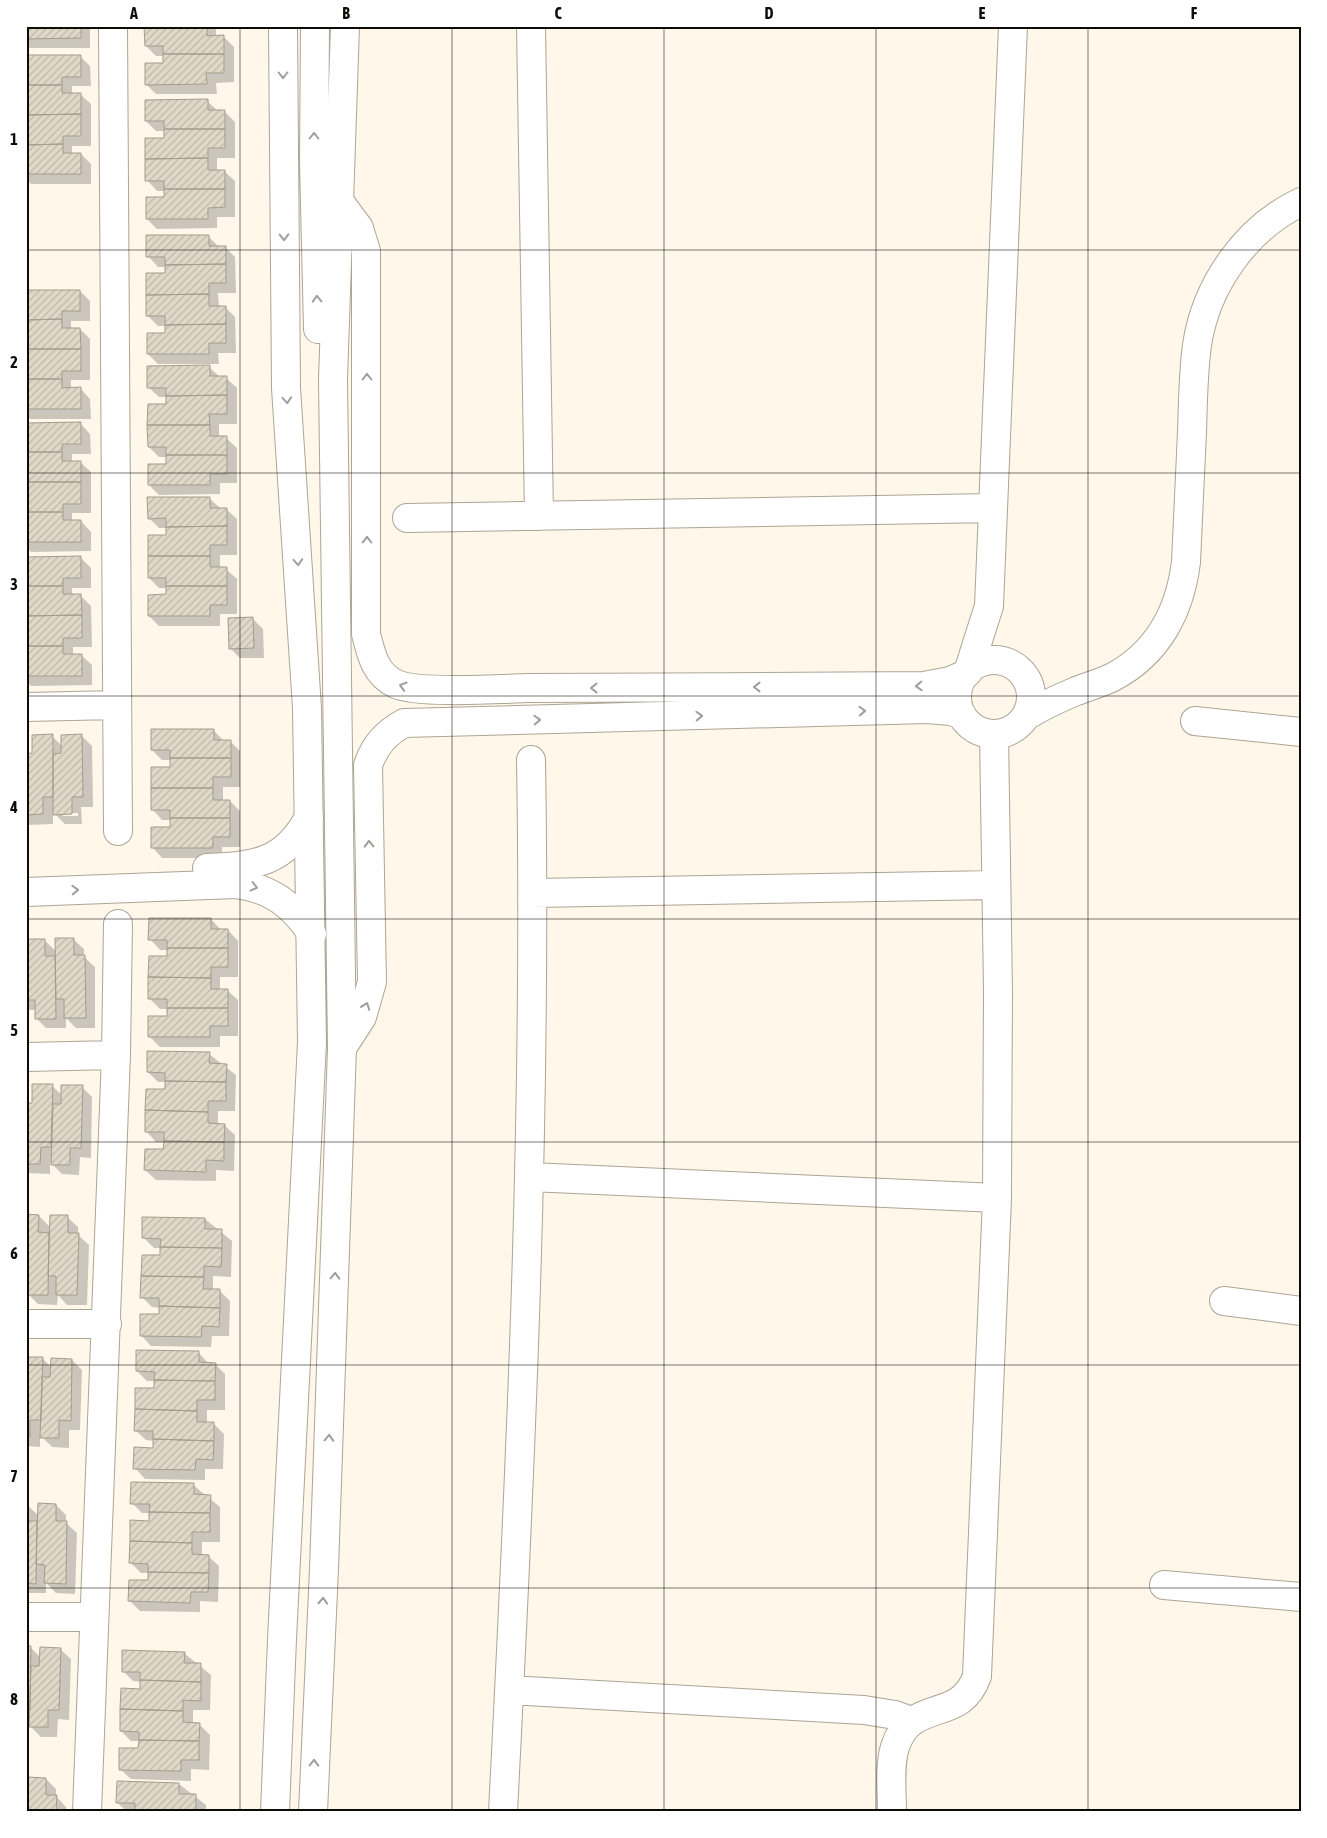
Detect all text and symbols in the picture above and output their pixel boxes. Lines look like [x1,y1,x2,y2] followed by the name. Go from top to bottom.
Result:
[129,4,138,22] text: A
[342,4,350,22] text: B
[554,4,562,22] text: C
[765,4,774,22] text: D
[979,4,986,22] text: E
[1191,4,1198,22] text: F
[278,72,288,79] one-way arrow
[10,130,18,148] text: 1
[309,132,319,140] one-way arrow
[279,234,289,242] one-way arrow
[312,295,322,302] one-way arrow
[10,353,18,371] text: 2
[362,373,372,381] one-way arrow
[282,396,293,404] one-way arrow
[361,536,372,544] one-way arrow
[292,558,303,566] one-way arrow
[10,575,18,593] text: 3
[400,681,408,691] one-way arrow
[915,681,922,691] one-way arrow
[752,682,760,692] one-way arrow
[590,683,598,693] one-way arrow
[858,706,866,716] one-way arrow
[696,710,704,721] one-way arrow
[534,715,541,725] one-way arrow
[9,798,18,816] text: 4
[363,840,374,848] one-way arrow
[250,881,259,892] one-way arrow
[72,885,79,895] one-way arrow
[360,1002,370,1010] one-way arrow
[10,1021,18,1039] text: 5
[10,1244,18,1262] text: 6
[330,1272,340,1280] one-way arrow
[324,1434,334,1442] one-way arrow
[10,1467,18,1485] text: 7
[317,1596,328,1604] one-way arrow
[10,1690,18,1708] text: 8
[309,1759,319,1766] one-way arrow

